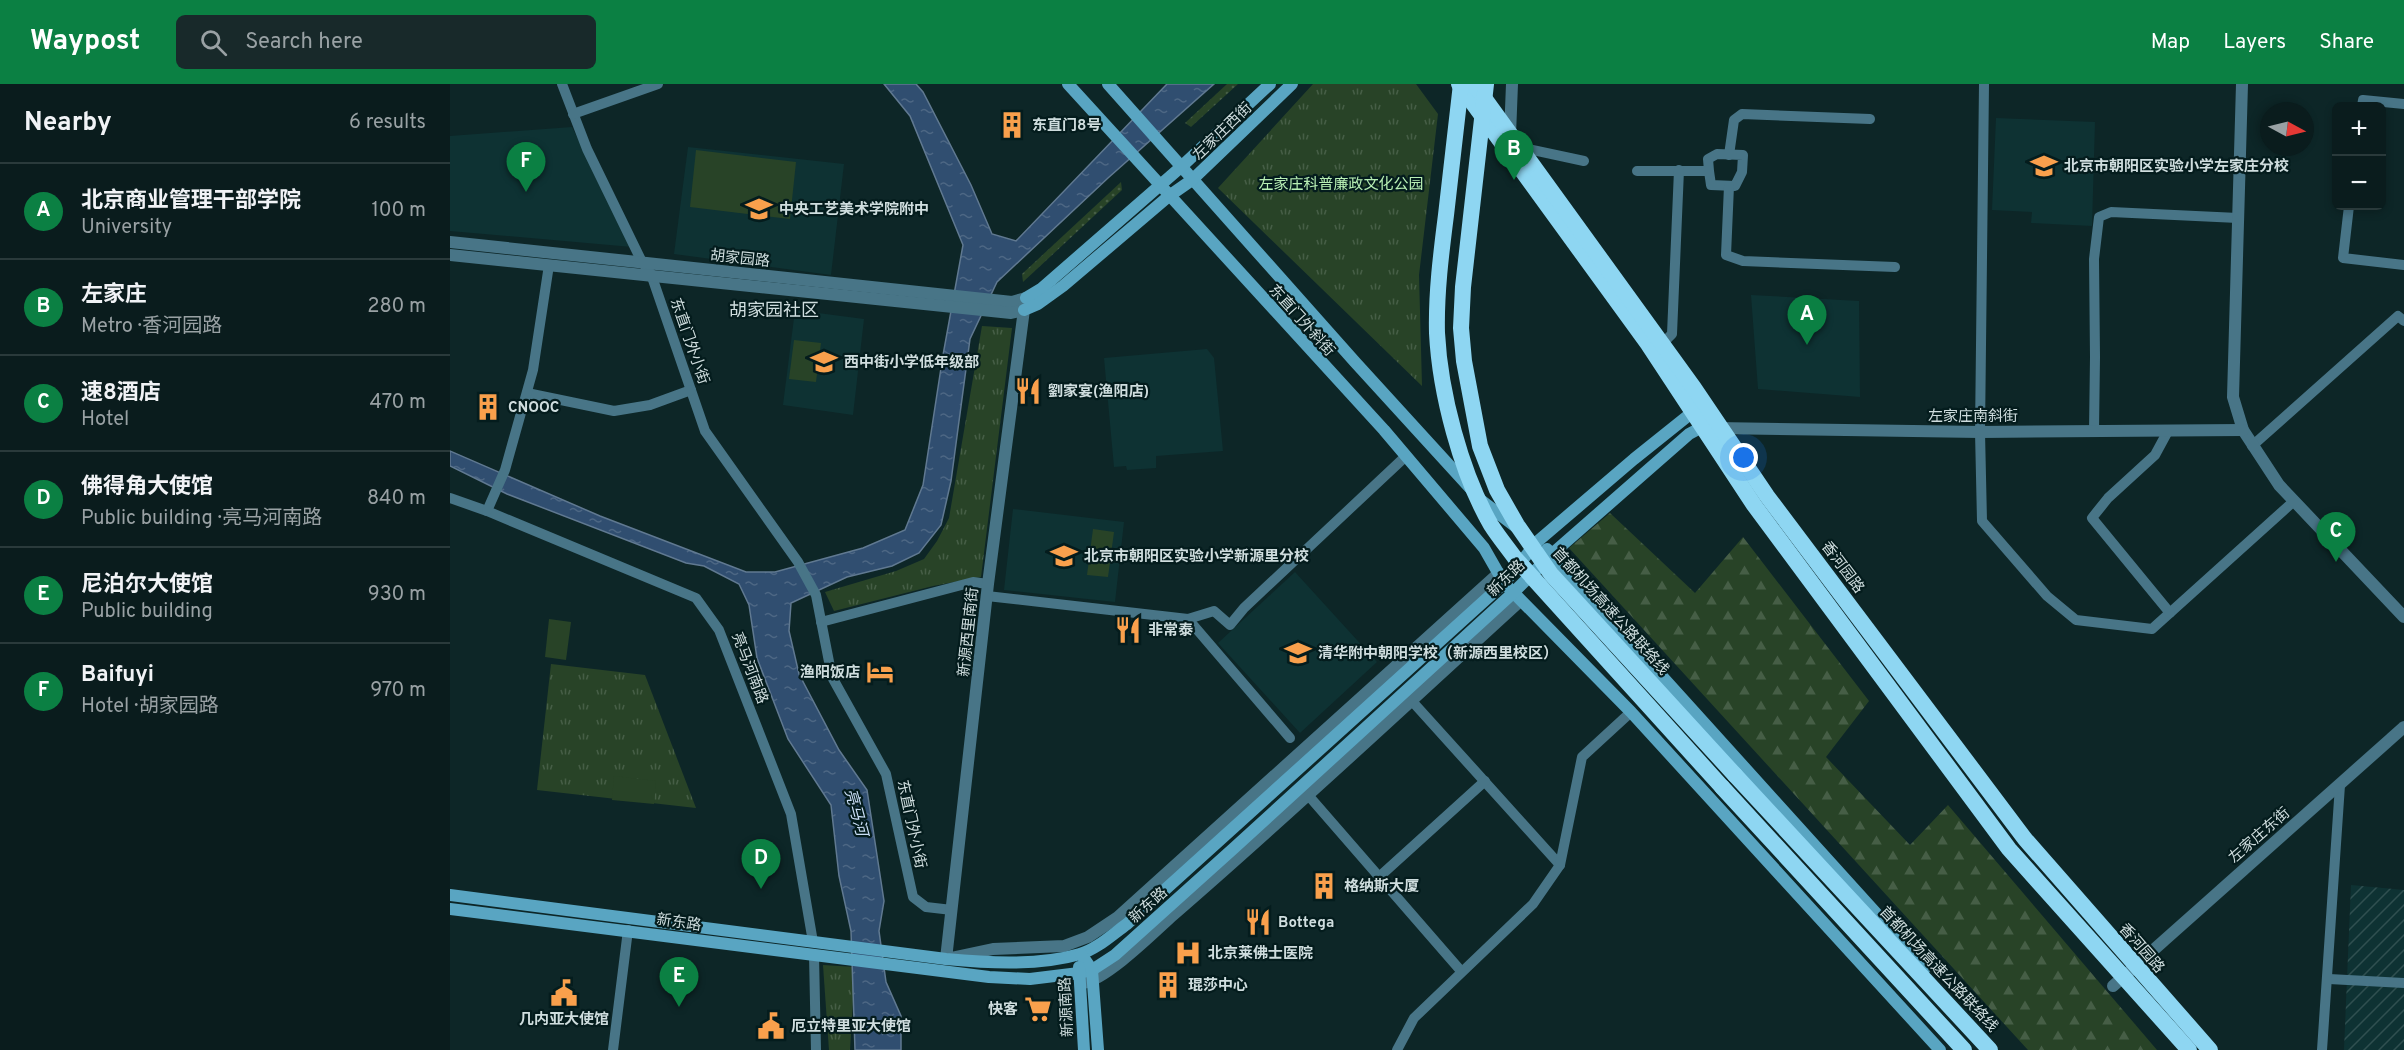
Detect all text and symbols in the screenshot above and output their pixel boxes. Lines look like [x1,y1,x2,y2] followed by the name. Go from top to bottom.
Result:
[176,15,596,69] search box
[30,24,140,60] text: Waypost
[197,26,230,59] icon: search
[245,29,363,56] text: Search here
[2151,29,2190,56] text: Map
[2223,29,2286,56] text: Layers
[2319,29,2374,56] text: Share
[1189,99,1257,165] street label: 左家庄西街
[2260,102,2314,156] north arrow
[2332,102,2386,210] map controls
[2332,102,2386,156] button: +
[24,107,112,140] text: Nearby
[349,110,426,136] text: 6 results
[997,110,1027,140] building icon: 东直门8号
[1032,117,1101,136] place label: 东直门8号
[1494,130,1534,180] pin: B
[506,142,546,192] pin: F
[2029,151,2059,181] school or university icon: 北京市朝阳区实验小学左家庄分校
[2332,156,2386,210] button: −
[2064,157,2289,177] place label: 北京市朝阳区实验小学左家庄分校
[1258,175,1424,195] park label: 左家庄科普廉政文化公园
[81,188,301,215] text: 北京商业管理干部学院
[744,194,774,224] school or university icon: 中央工艺美术学院附中
[36,198,51,224] text: A
[371,198,426,224] text: 100 m
[779,200,929,220] place label: 中央工艺美术学院附中
[81,215,172,241] text: University
[709,247,771,272] street label: 胡家园路
[1264,281,1338,361] street label: 东直门外斜街
[81,282,147,309] text: 左家庄
[37,294,50,320] text: B
[367,294,426,320] text: 280 m
[665,296,712,387] street label: 东直门外小街
[1788,296,1826,345] pin: A
[729,300,819,323] district label: 胡家园社区
[81,314,222,340] text: Metro · 香河园路
[809,347,839,377] school or university icon: 西中街小学低年级部
[844,353,979,373] place label: 西中街小学低年级部
[1013,376,1043,406] restaurant icon: 劉家宴(渔阳店)
[81,380,161,407] text: 速8酒店
[1048,383,1149,402] place label: 劉家宴(渔阳店)
[37,390,50,416] text: C
[369,390,426,416] text: 470 m
[473,392,503,422] building icon: CNOOC
[508,399,559,418] place label: CNOOC
[81,407,129,433] text: Hotel
[1928,408,2018,427] street label: 左家庄南斜街
[1729,443,1758,472] your location
[81,474,213,501] text: 佛得角大使馆
[36,486,51,512] text: D
[367,486,426,512] text: 840 m
[81,506,322,532] text: Public building · 亮马河南路
[2316,512,2356,562] pin: C
[1816,538,1867,598] street label: 香河园路
[1049,541,1079,571] school or university icon: 北京市朝阳区实验小学新源里分校
[1548,544,1672,680] street label: 首都机场高速公路联络线
[1084,547,1309,567] place label: 北京市朝阳区实验小学新源里分校
[1484,557,1530,602] street label: 新东路
[81,572,213,599] text: 尼泊尔大使馆
[37,582,50,608] text: E
[368,582,426,608] text: 930 m
[955,586,984,678] street label: 新源西里南街
[81,599,213,625] text: Public building
[1113,615,1143,645] restaurant icon: 非常泰
[1148,621,1194,641] place label: 非常泰
[726,630,771,707] street label: 亮马河南路
[1283,638,1313,668] school or university icon: 清华附中朝阳学校（新源西里校区）
[1318,644,1558,664] place label: 清华附中朝阳学校（新源西里校区）
[865,657,895,687] hotel icon: 渔阳饭店
[81,662,154,689] text: Baifuyi
[800,664,860,683] place label: 渔阳饭店
[38,678,49,704] text: F
[370,678,426,704] text: 970 m
[81,694,219,720] text: Hotel · 胡家园路
[892,778,929,870] street label: 东直门外小街
[839,787,872,841] water label: 亮马河
[2225,804,2295,868] street label: 左家庄东街
[742,840,780,889] pin: D
[1309,871,1339,901] building icon: 格纳斯大厦
[1344,877,1419,897] place label: 格纳斯大厦
[1126,884,1172,928] street label: 新东路
[1875,903,2001,1037] street label: 首都机场高速公路联络线
[1243,907,1273,937] restaurant icon: Bottega
[655,911,702,936] street label: 新东路
[1278,914,1334,933] place label: Bottega
[2114,920,2168,978] street label: 香河园路
[1173,938,1203,968] hospital icon: 北京莱佛士医院
[1208,944,1313,964] place label: 北京莱佛士医院
[660,958,698,1007] pin: E
[1153,970,1183,1000] building icon: 琨莎中心
[1056,976,1079,1037] street label: 新源南路
[1188,977,1248,996] place label: 琨莎中心
[549,978,579,1008] public building icon: 几内亚大使馆
[1023,994,1053,1024] supermarket icon: 快客
[988,1001,1018,1020] place label: 快客
[519,1011,609,1030] place label: 几内亚大使馆
[756,1011,786,1041] public building icon: 厄立特里亚大使馆
[791,1018,911,1037] place label: 厄立特里亚大使馆

